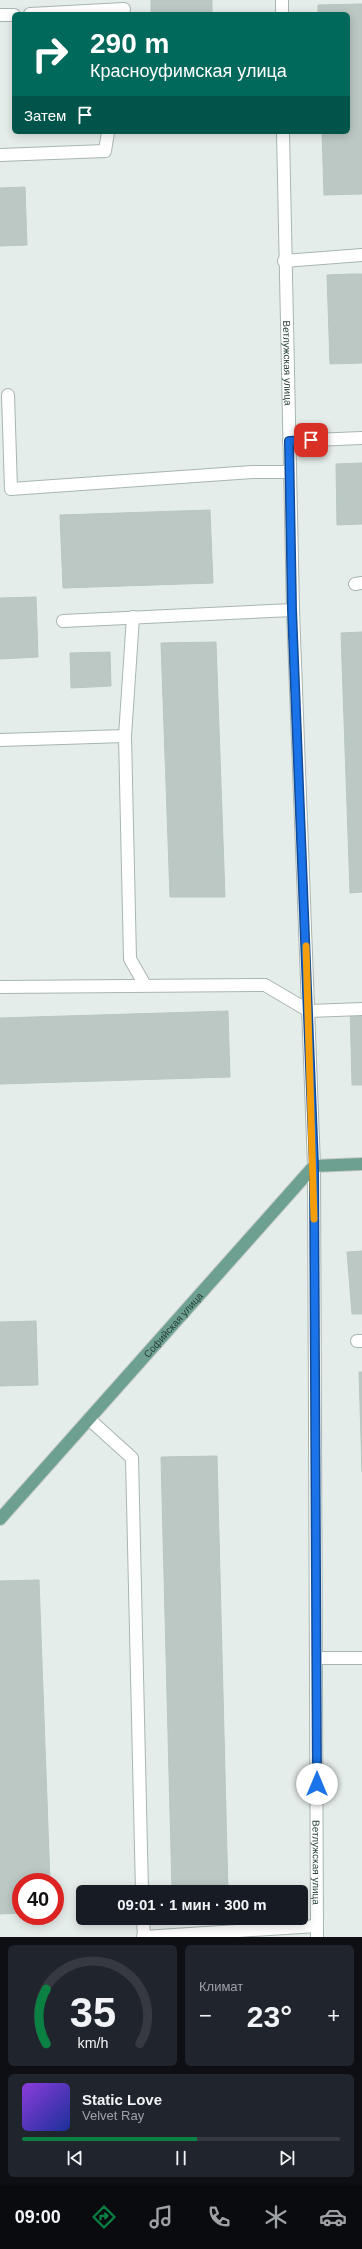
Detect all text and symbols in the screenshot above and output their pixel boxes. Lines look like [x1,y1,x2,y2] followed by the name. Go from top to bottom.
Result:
[24,28,76,80] icon: right
[90,28,169,59] text: 290 m
[90,61,287,81] text: Красноуфимская улица
[74,104,96,126] icon: arrive
[24,107,66,124] text: Затем
[281,320,294,406] street label: Ветлужская улица
[294,423,328,457] pin
[300,429,322,451] icon: arrive
[141,1290,205,1360] street label: Софийская улица
[296,1763,338,1805] position arrow
[311,1820,322,1905] street label: Ветлужская улица
[12,1873,64,1925] speed limit sign: 40
[117,1896,267,1913] text: 09:01 · 1 мин · 300 m
[199,1979,243,1994] text: Климат
[69,1988,116,2035] text: 35
[247,2000,292,2033] text: 23°
[199,2003,212,2028] text: −
[327,2003,340,2028] text: +
[77,2034,108,2050] text: km/h
[82,2091,162,2108] text: Static Love
[82,2108,144,2123] text: Velvet Ray
[64,2147,86,2169] icon: previous
[170,2147,192,2169] icon: pause
[276,2147,298,2169] icon: next
[90,2203,118,2231] icon: directions
[147,2203,175,2231] icon: music
[205,2203,233,2231] icon: phone
[262,2203,290,2231] icon: climate
[319,2203,347,2231] icon: car
[15,2207,61,2227] text: 09:00

